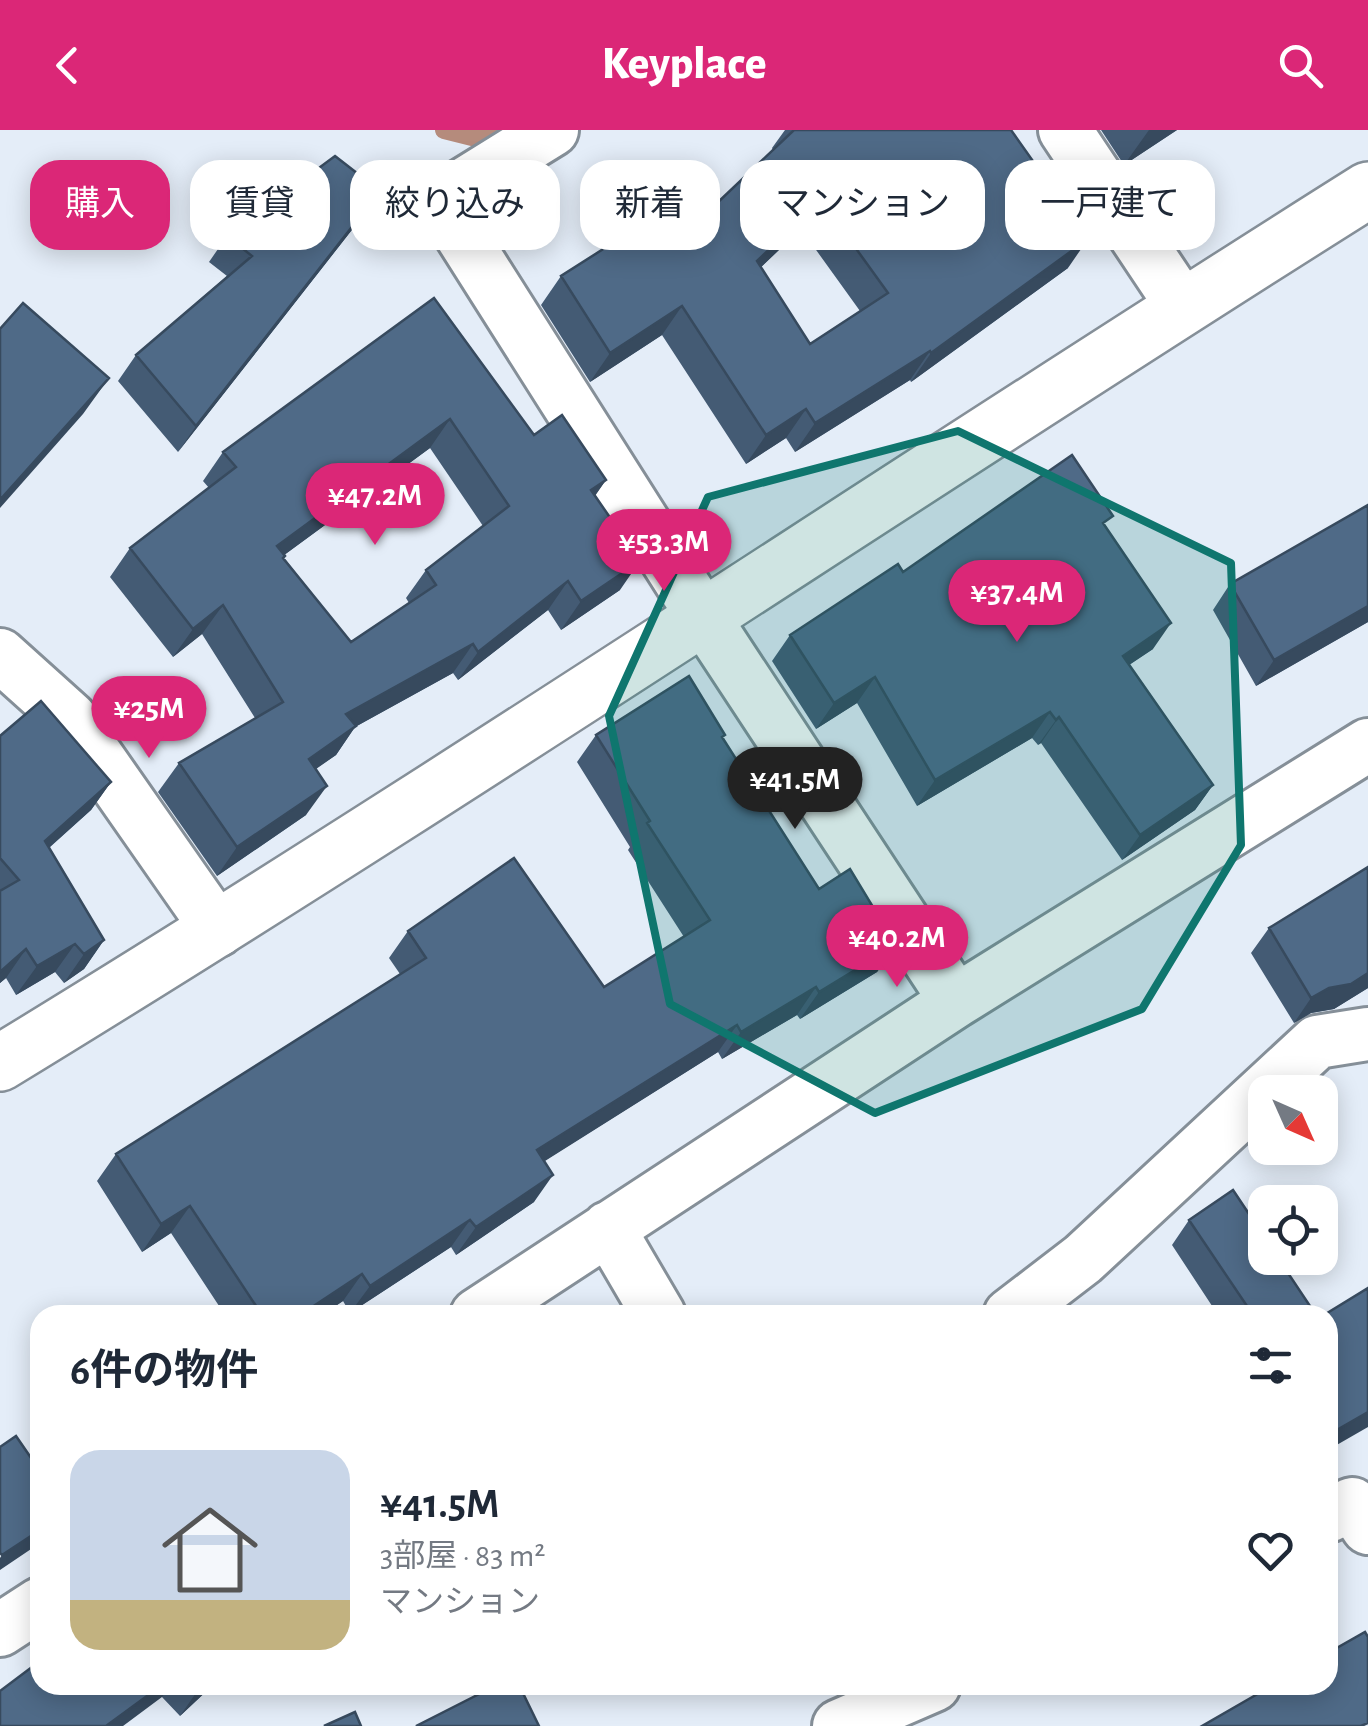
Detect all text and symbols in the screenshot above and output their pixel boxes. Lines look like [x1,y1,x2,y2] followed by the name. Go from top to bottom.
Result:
[40,38,95,93] icon: back
[1273,38,1328,93] icon: search
[602,42,766,87] text: Keyplace
[30,160,170,250] chip: 購入
[190,160,330,250] chip: 賃貸
[350,160,560,250] chip: 絞り込み
[580,160,720,250] chip: 新着
[740,160,985,250] chip: マンション
[1005,160,1215,250] chip: 一戸建て
[294,463,456,548] pin: ¥47.2M
[328,479,422,511] text: ¥47.2M
[583,509,745,594] pin: ¥53.3M
[618,525,710,557] text: ¥53.3M
[936,560,1098,645] pin: ¥37.4M
[970,576,1064,608] text: ¥37.4M
[90,676,208,761] pin: ¥25M
[113,692,185,724] text: ¥25M
[714,747,876,832] pin: ¥41.5M
[749,763,841,795] text: ¥41.5M
[816,905,978,990] pin: ¥40.2M
[848,921,946,953] text: ¥40.2M
[1248,1075,1338,1165] north arrow
[1248,1075,1338,1275] map controls
[1248,1185,1338,1275] button: locate
[1243,1338,1298,1393] icon: filters
[70,1350,258,1392] text: 6件の物件
[380,1483,500,1525] text: ¥41.5M
[150,1490,270,1610] icon: home
[1243,1523,1298,1578] icon: heart
[380,1540,545,1572] text: 3部屋 · 83 m²
[380,1586,540,1618] text: マンション

